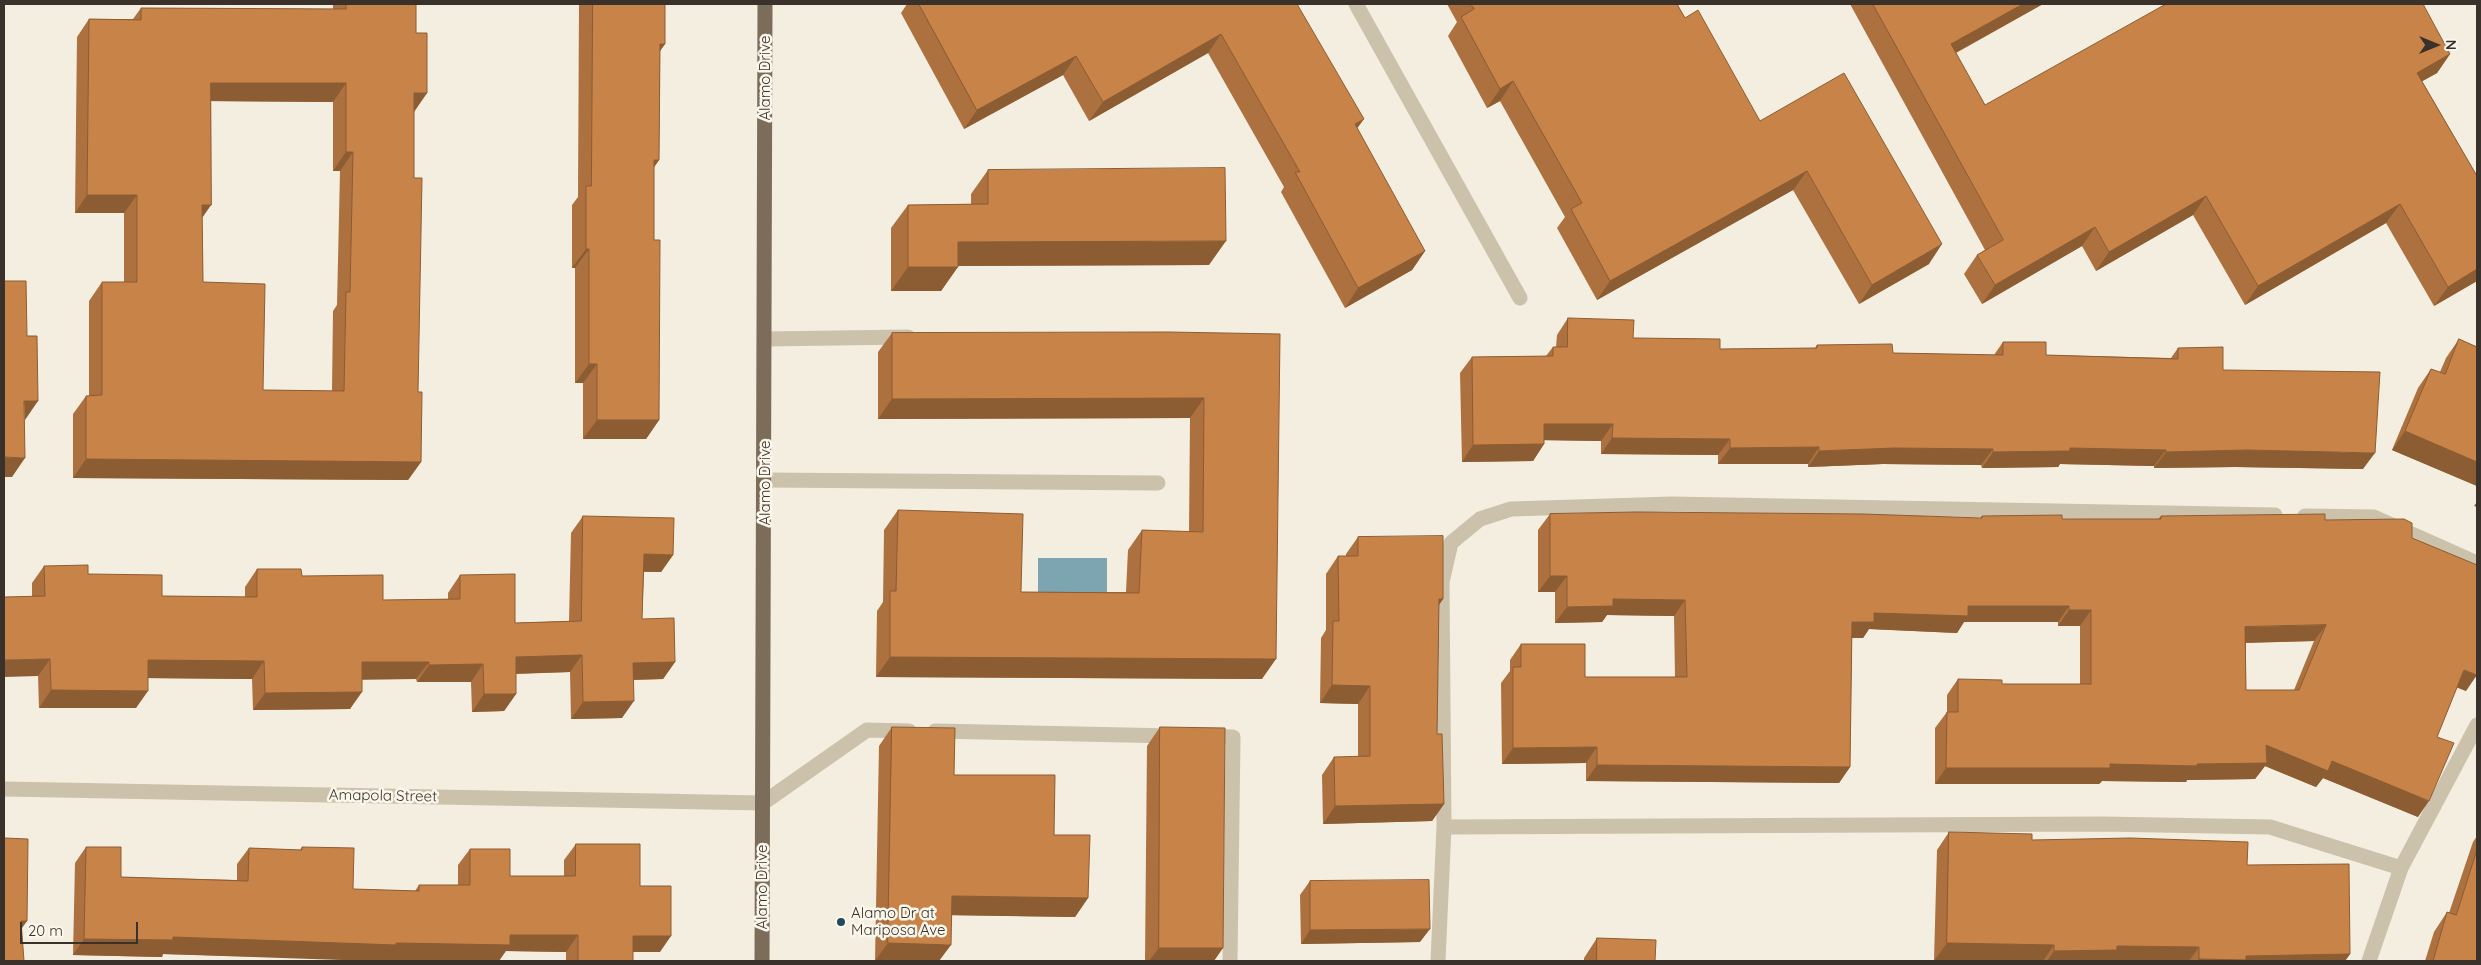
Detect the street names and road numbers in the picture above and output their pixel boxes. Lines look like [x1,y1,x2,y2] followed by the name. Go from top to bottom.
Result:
[756,35,774,121] street label: Alamo Drive
[756,440,774,526] street label: Alamo Drive
[329,786,437,806] street label: Amapola Street
[753,844,771,930] street label: Alamo Drive

